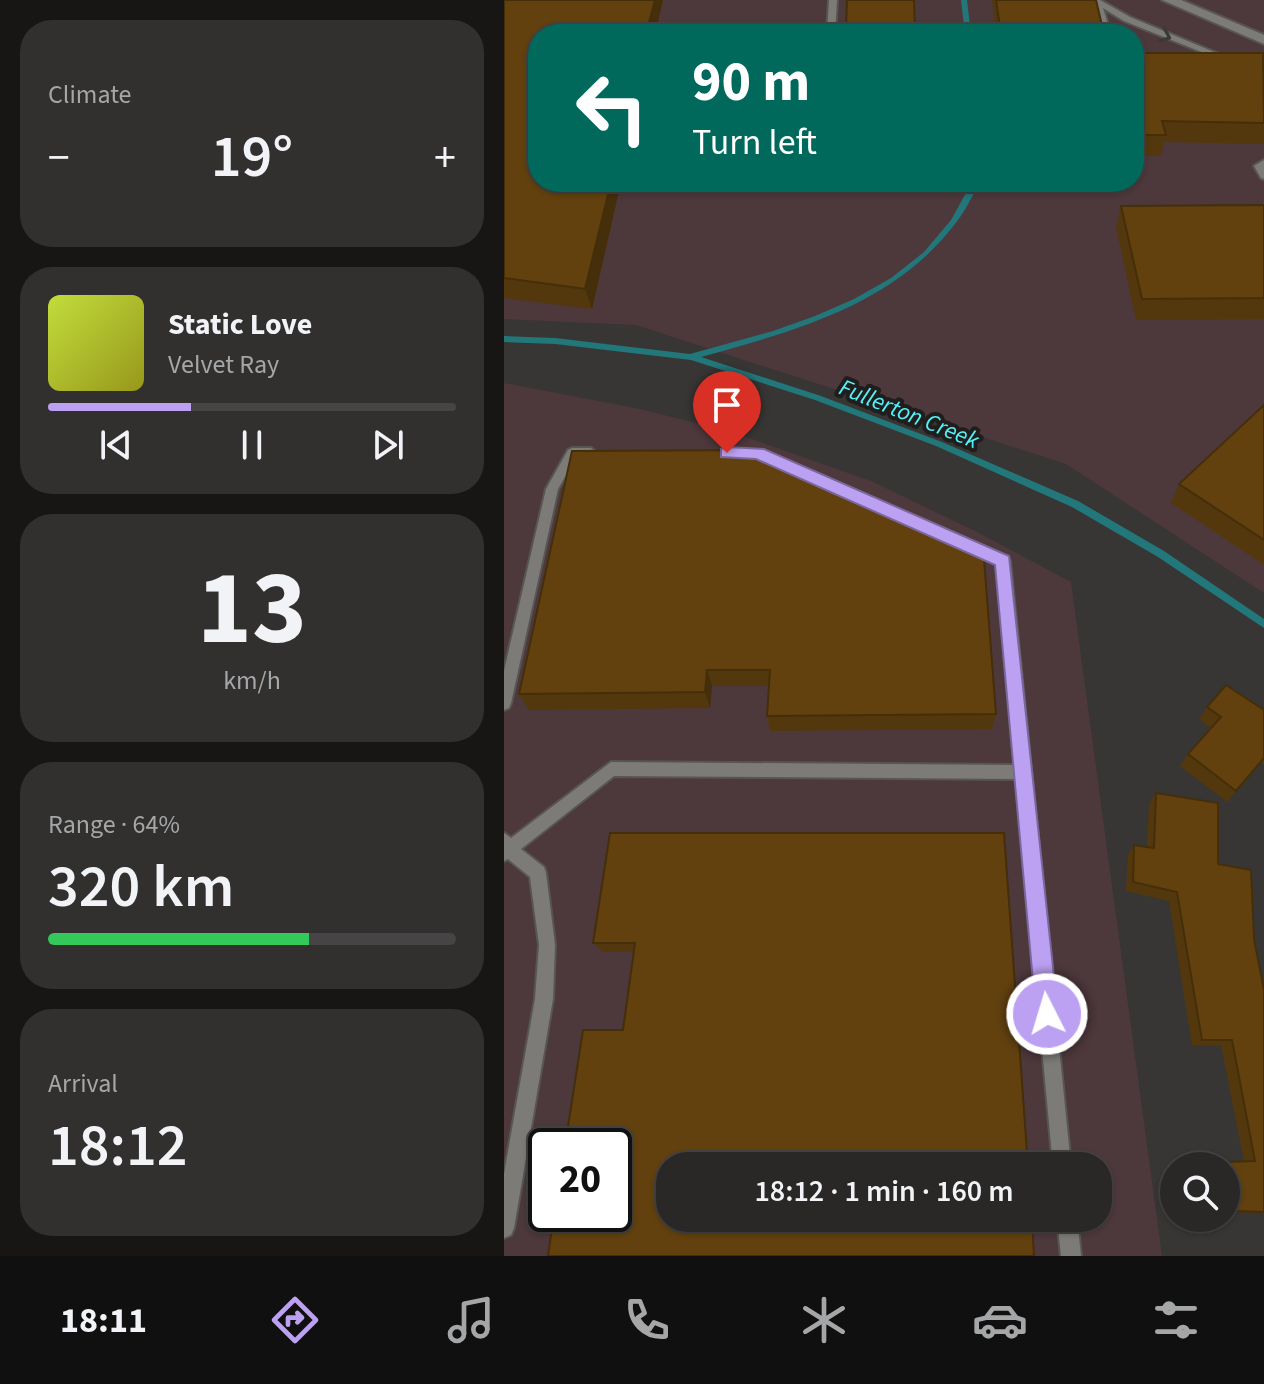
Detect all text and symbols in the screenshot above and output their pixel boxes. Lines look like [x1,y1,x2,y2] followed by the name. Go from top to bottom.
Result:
[1157,26,1171,42] one-way arrow
[692,43,810,122] text: 90 m
[560,56,664,160] icon: left
[48,76,132,113] text: Climate
[211,115,293,200] text: 19°
[692,117,817,168] text: Turn left
[48,127,70,190] text: −
[434,127,456,190] text: +
[168,303,312,346] text: Static Love
[168,346,279,383] text: Velvet Ray
[834,370,985,458] water label: Fullerton Creek
[693,371,761,453] pin
[705,383,749,427] icon: arrive
[94,423,138,467] icon: previous
[230,423,274,467] icon: pause
[366,423,410,467] icon: next
[197,536,307,684] text: 13
[223,662,281,699] text: km/h
[48,806,180,843] text: Range · 64%
[48,845,234,930] text: 320 km
[1005,972,1089,1056] position arrow
[48,1065,118,1102] text: Arrival
[48,1104,188,1189] text: 18:12
[528,1128,632,1232] speed limit sign: 20
[1160,1152,1240,1232] map controls
[1160,1152,1240,1232] button: search
[754,1170,1014,1213] text: 18:12 · 1 min · 160 m
[267,1292,323,1348] icon: directions
[443,1292,499,1348] icon: music
[619,1292,675,1348] icon: phone
[796,1292,852,1348] icon: climate
[972,1292,1028,1348] icon: car
[1148,1292,1204,1348] icon: filters
[60,1295,147,1346] text: 18:11

